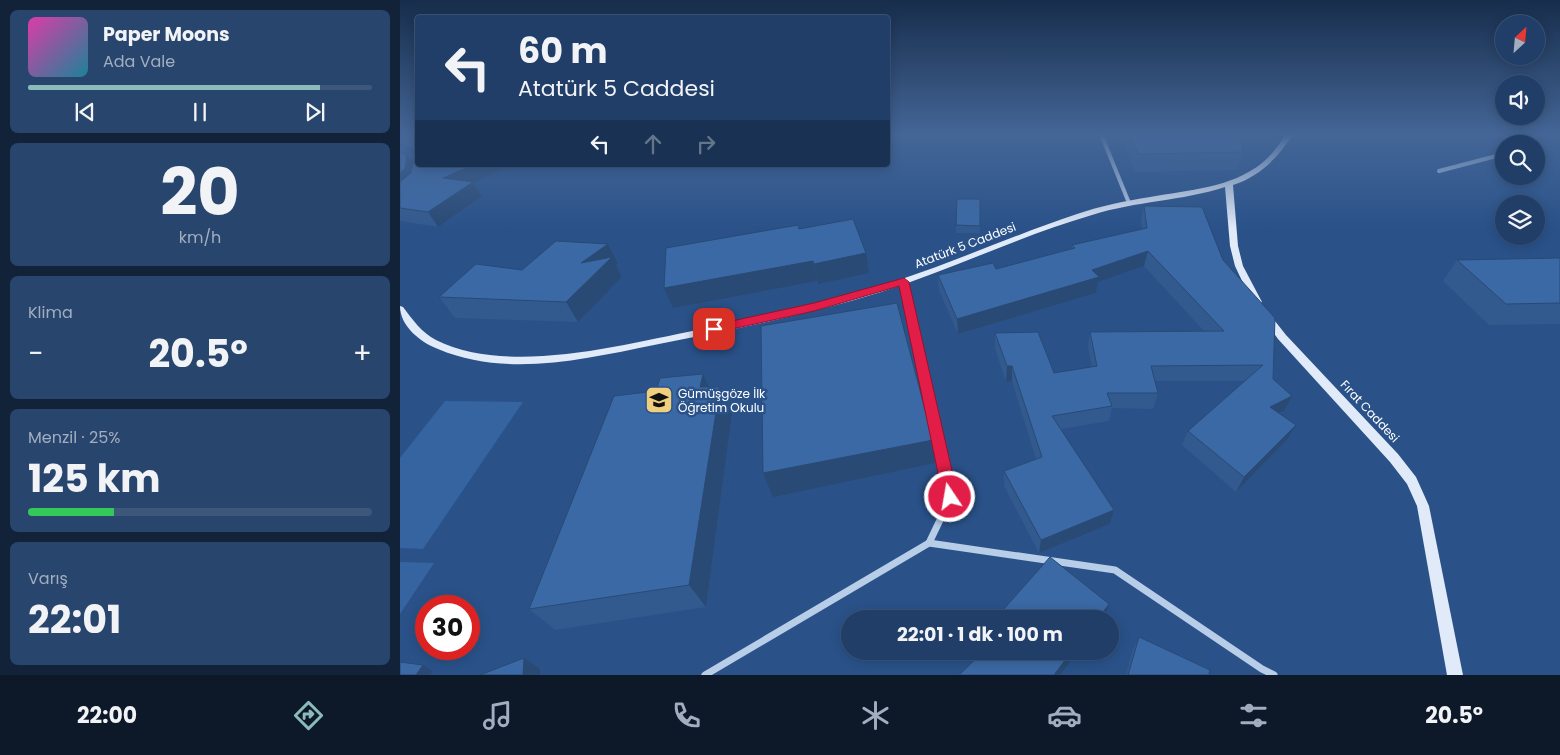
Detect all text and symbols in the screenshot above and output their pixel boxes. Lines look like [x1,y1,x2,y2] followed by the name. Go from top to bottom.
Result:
[1495,15,1545,65] north arrow
[1495,15,1545,245] map controls
[103,21,230,48] text: Paper Moons
[518,26,608,75] text: 60 m
[435,35,500,100] icon: left
[103,50,175,73] text: Ada Vale
[518,73,715,104] text: Atatürk 5 Caddesi
[1495,75,1545,125] button: sound
[71,98,99,126] icon: previous
[186,98,214,126] icon: pause
[301,98,329,126] icon: next
[586,130,614,158] icon: left
[639,130,667,158] icon: ahead
[692,130,720,158] icon: right
[1495,135,1545,185] button: search
[160,147,240,238] text: 20
[1495,195,1545,245] button: layers
[912,218,1018,272] street label: Atatürk 5 Caddesi
[179,226,221,249] text: km/h
[28,301,73,324] text: Klima
[693,308,735,350] pin
[700,315,728,343] icon: arrive
[148,327,248,380] text: 20.5°
[28,334,43,373] text: −
[353,334,372,373] text: +
[1337,376,1403,446] street label: Fırat Caddesi
[644,385,674,415] school or university icon: Gümüşgöze İlk Öğretim Okulu
[678,385,766,416] place label: Gümüşgöze İlk Öğretim Okulu
[28,426,120,449] text: Menzil · 25%
[28,452,160,505] text: 125 km
[923,470,975,522] position arrow
[28,567,68,590] text: Varış
[28,593,121,646] text: 22:01
[415,595,480,660] speed limit sign: 30
[897,621,1063,648] text: 22:01 · 1 dk · 100 m
[291,698,326,733] icon: directions
[480,698,515,733] icon: music
[669,698,704,733] icon: phone
[858,698,893,733] icon: climate
[1047,698,1082,733] icon: car
[1236,698,1271,733] icon: filters
[77,700,137,731] text: 22:00
[1425,700,1483,731] text: 20.5°

